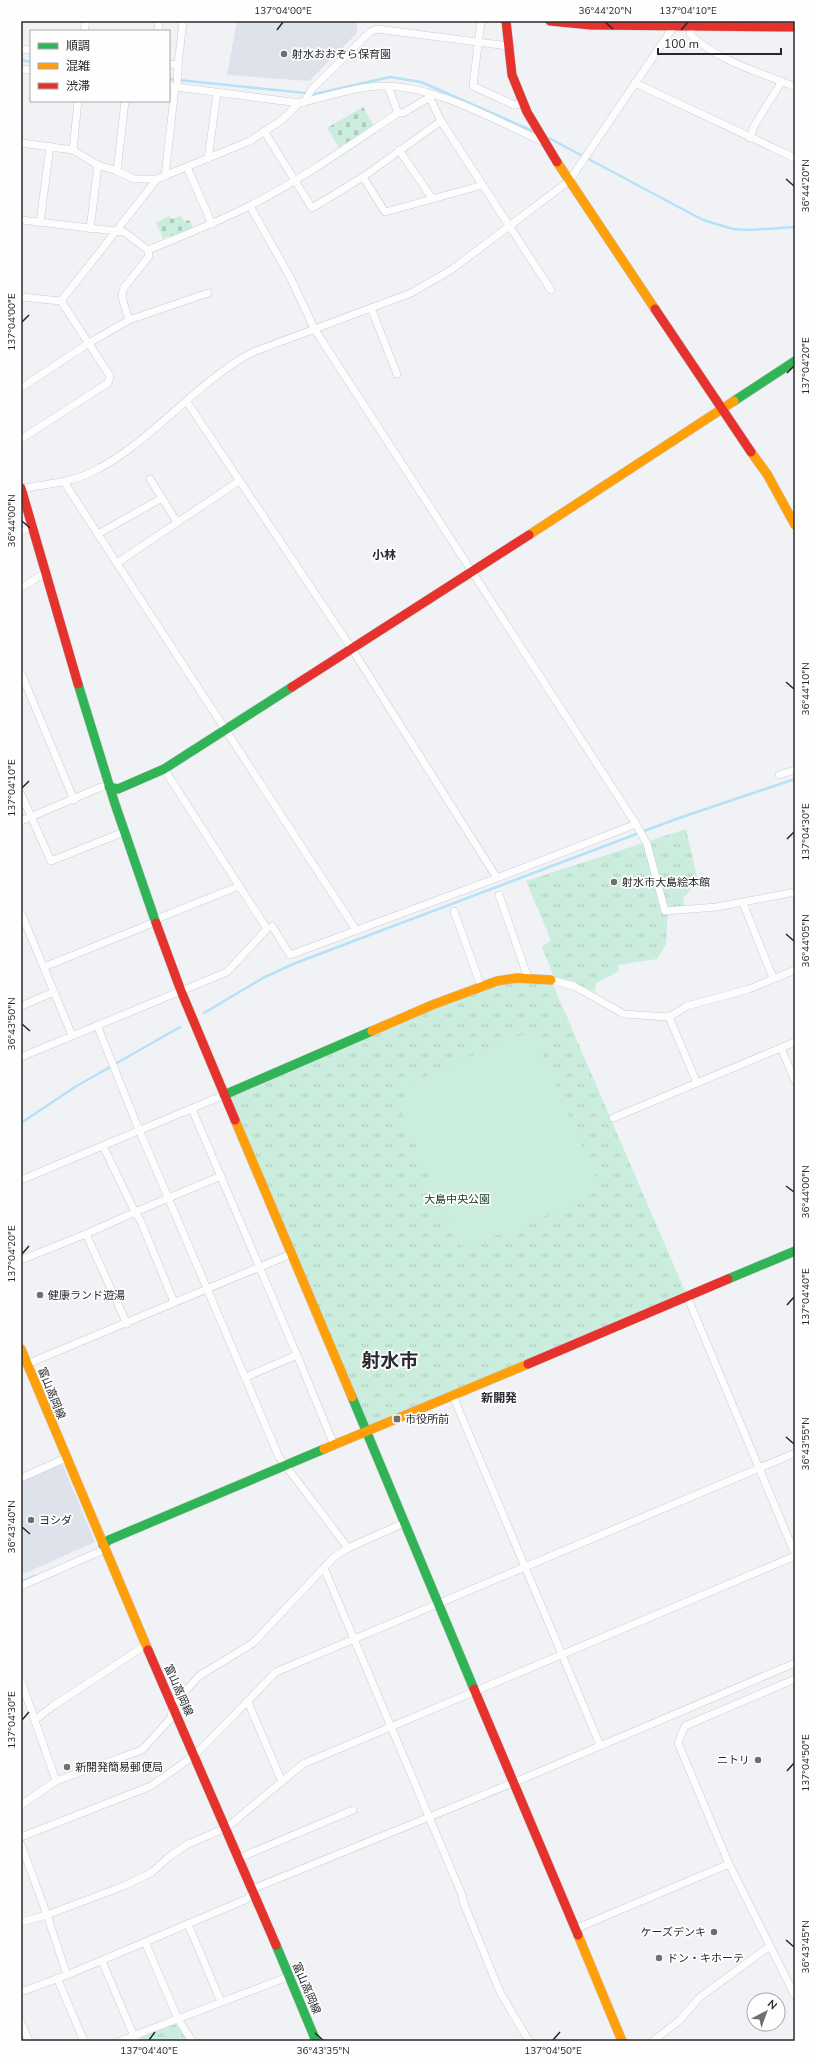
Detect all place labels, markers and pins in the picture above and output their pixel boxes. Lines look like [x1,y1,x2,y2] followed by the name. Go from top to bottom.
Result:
[292,47,391,62] place label: 射水おおぞら保育園
[279,49,289,59] marker: 射水おおぞら保育園
[622,875,710,890] place label: 射水市大島絵本館
[609,877,619,887] marker: 射水市大島絵本館
[48,1288,125,1303] place label: 健康ランド遊湯
[35,1290,45,1300] marker: 健康ランド遊湯
[405,1412,449,1427] place label: 市役所前
[392,1414,402,1424] marker: 市役所前
[39,1513,72,1528] place label: ヨシダ
[26,1515,36,1525] marker: ヨシダ
[717,1753,750,1768] place label: ニトリ
[753,1755,763,1765] marker: ニトリ
[75,1760,163,1775] place label: 新開発簡易郵便局
[62,1762,72,1772] marker: 新開発簡易郵便局
[641,1925,706,1940] place label: ケーズデンキ
[709,1927,719,1937] marker: ケーズデンキ
[667,1951,744,1966] place label: ドン・キホーテ
[654,1953,664,1963] marker: ドン・キホーテ

